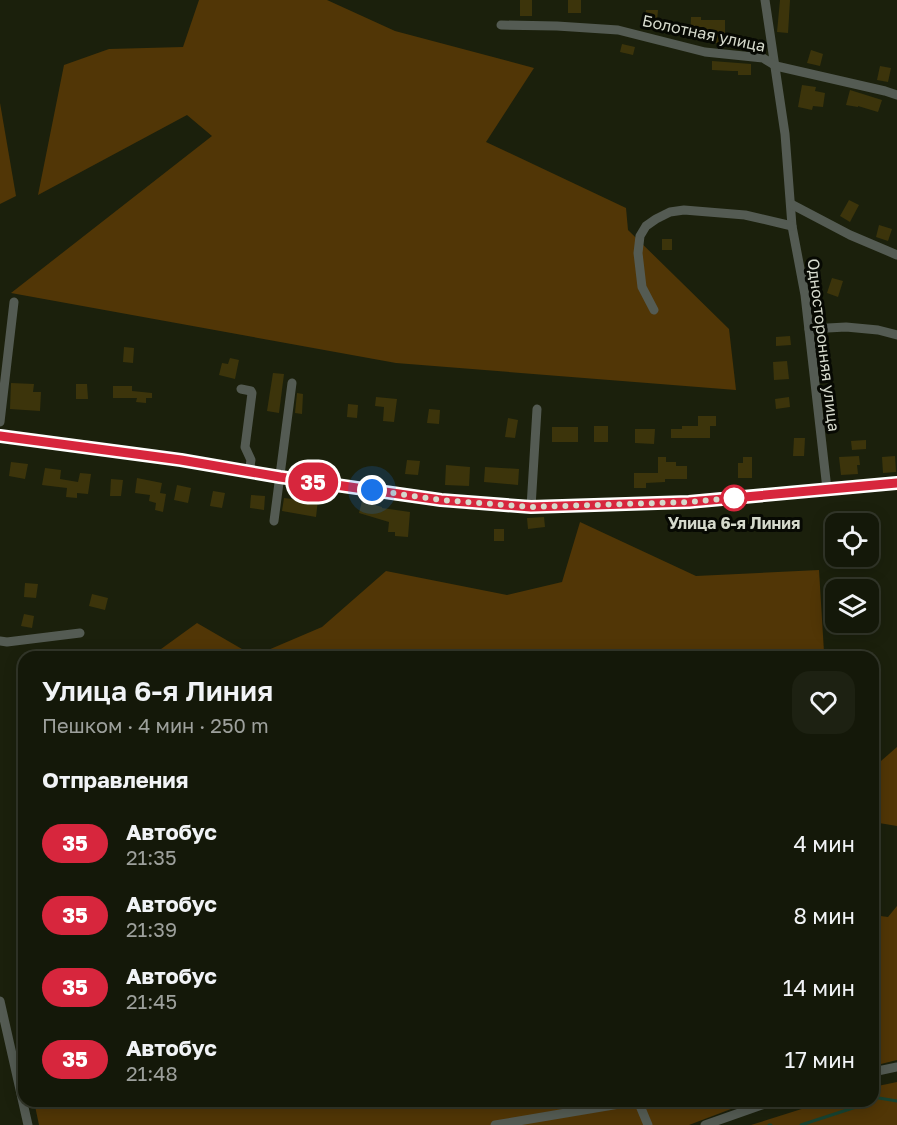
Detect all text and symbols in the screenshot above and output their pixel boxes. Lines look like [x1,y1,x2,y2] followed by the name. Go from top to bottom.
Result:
[641,10,767,56] street label: Болотная улица
[803,257,845,433] street label: Односторонняя улица
[286,462,340,502] line badge: 35
[300,469,326,495] text: 35
[357,475,387,505] your location
[721,485,747,511] marker: Улица 6-я Линия
[668,513,800,533] place label: Улица 6-я Линия
[825,513,879,633] map controls
[825,513,879,567] button: locate
[825,579,879,633] button: layers
[792,671,855,734] button: heart
[42,674,273,707] text: Улица 6-я Линия
[42,713,269,737] text: Пешком · 4 мин · 250 m
[42,766,188,793] text: Отправления
[126,818,217,845] text: Автобус
[62,830,88,856] text: 35
[793,830,855,857] text: 4 мин
[126,845,177,869] text: 21:35
[126,890,217,917] text: Автобус
[62,902,88,928] text: 35
[793,902,855,929] text: 8 мин
[126,917,177,941] text: 21:39
[126,962,217,989] text: Автобус
[62,974,88,1000] text: 35
[783,974,855,1001] text: 14 мин
[126,989,177,1013] text: 21:45
[126,1034,217,1061] text: Автобус
[62,1046,88,1072] text: 35
[784,1046,855,1073] text: 17 мин
[126,1061,178,1085] text: 21:48

